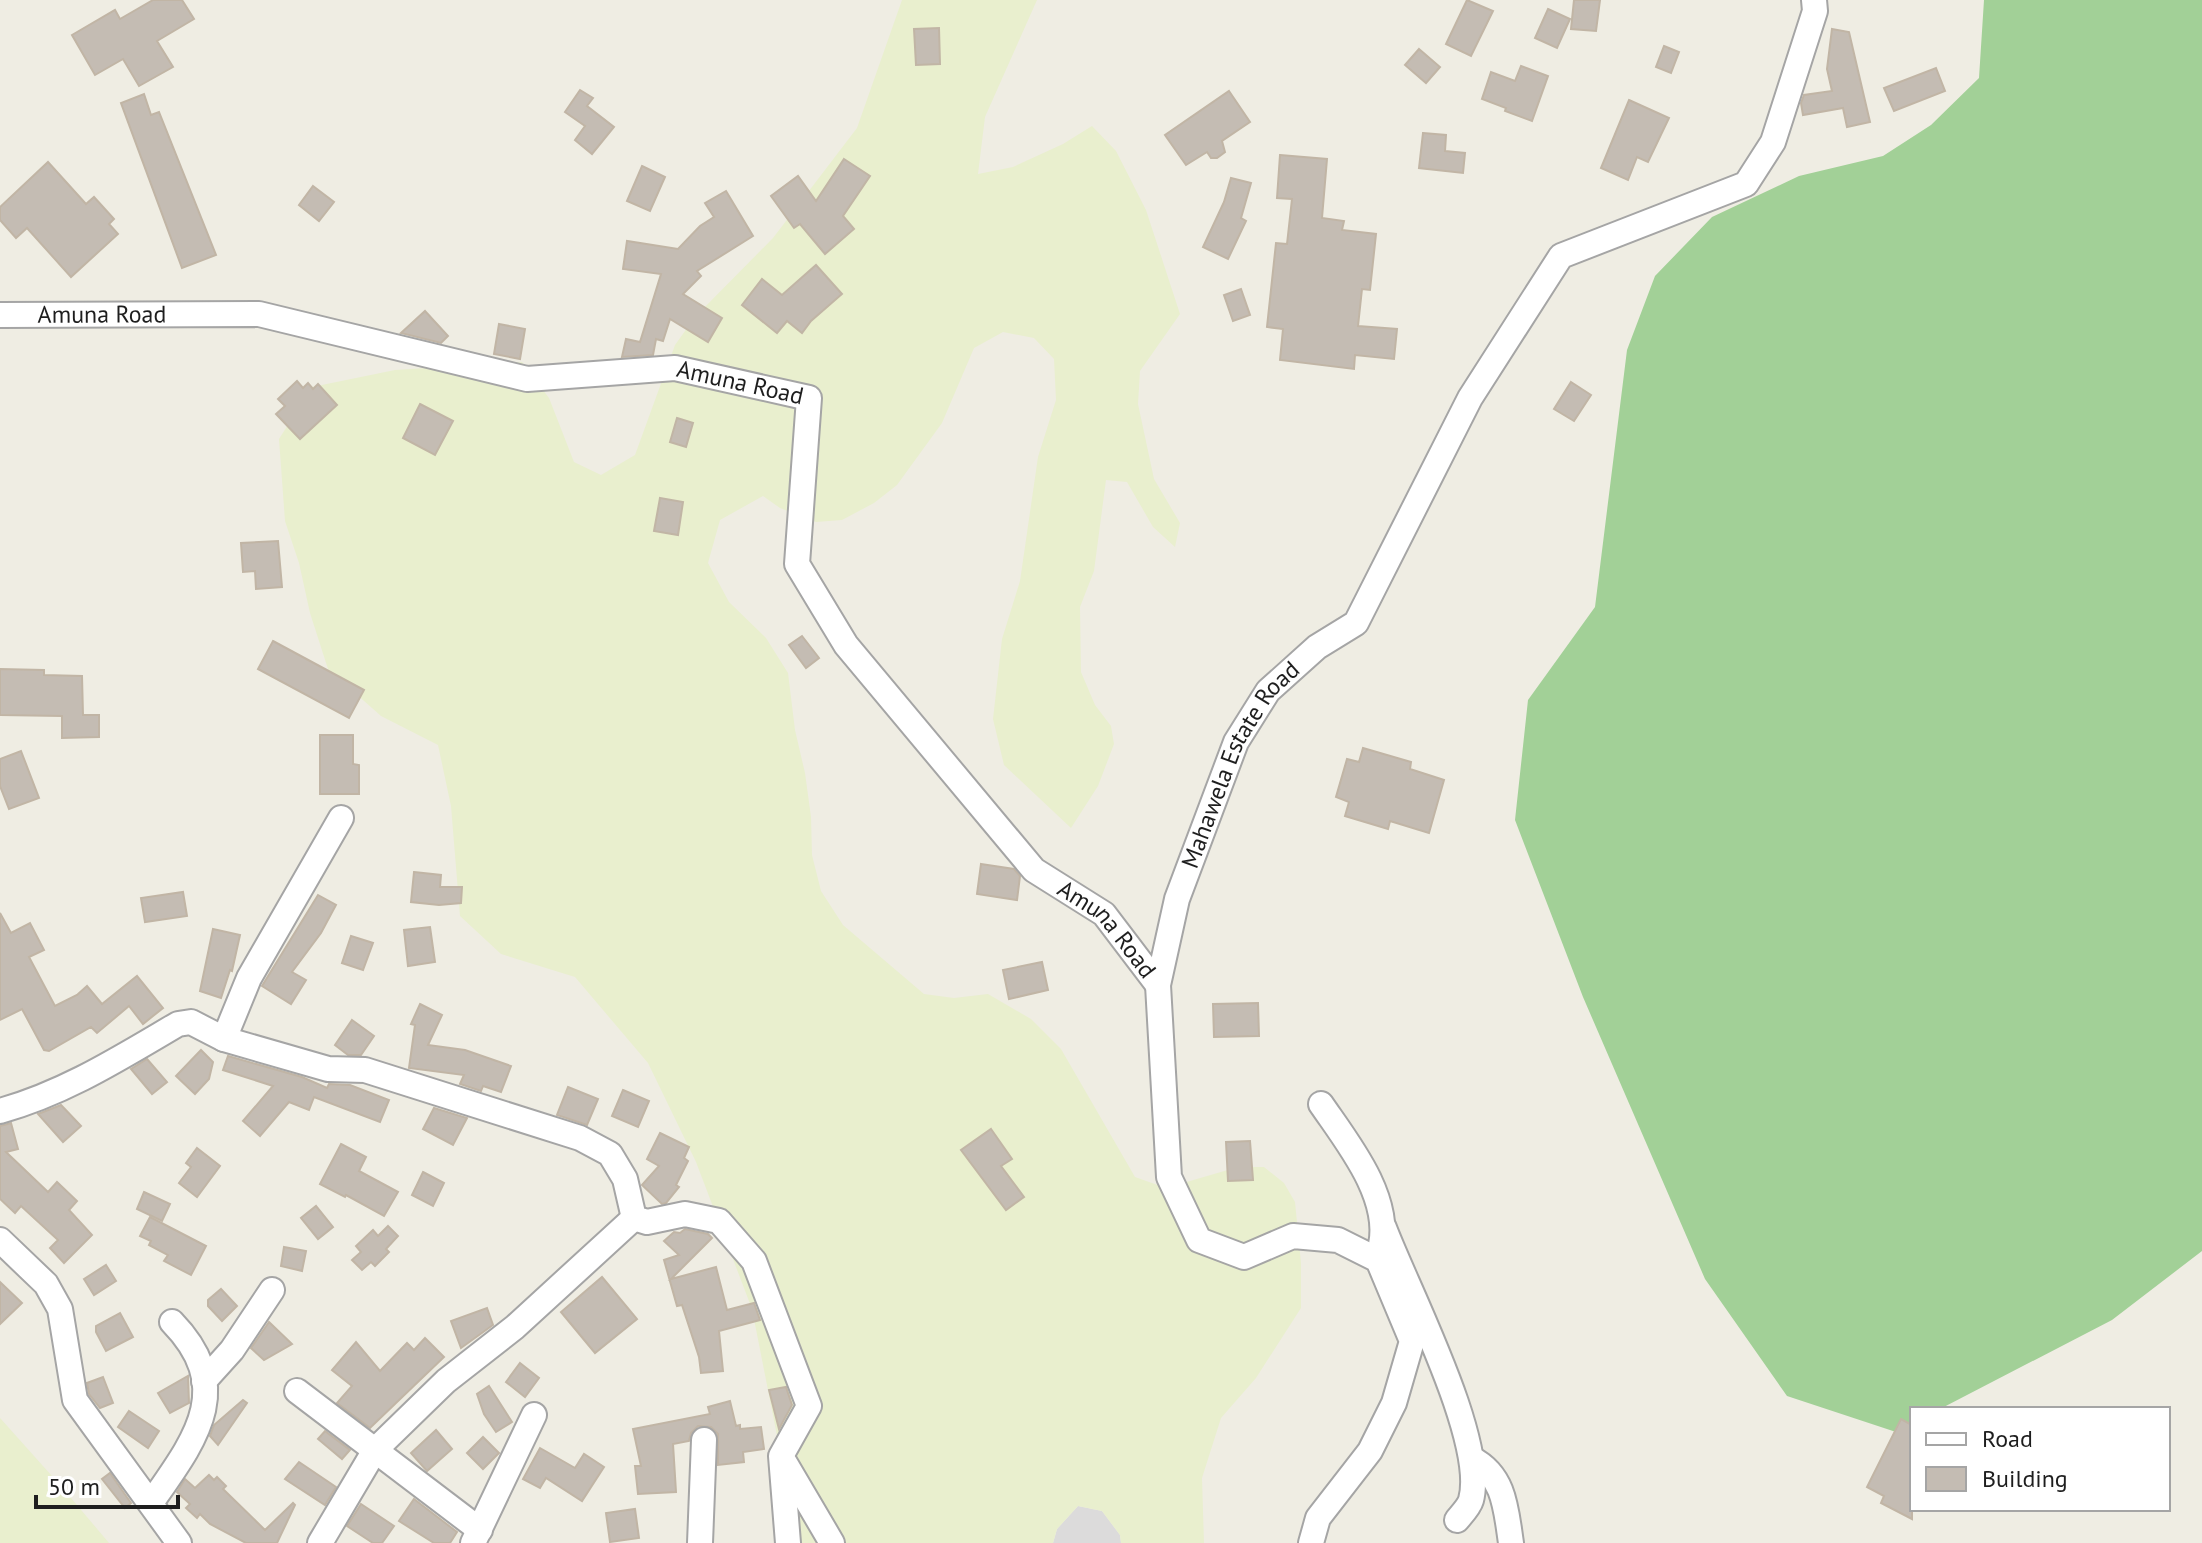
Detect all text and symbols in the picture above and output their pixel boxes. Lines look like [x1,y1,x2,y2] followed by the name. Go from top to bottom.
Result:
[38,298,166,330] street label: Amuna Road
[674,353,807,411] street label: Amuna Road
[1174,654,1306,872] street label: Mahawela Estate Road
[1052,873,1163,984] street label: Amuna Road
[1910,1407,2170,1511] legend
[1982,1423,2033,1454] text: Road
[36,1459,178,1509] scale bar
[1982,1463,2068,1494] text: Building
[48,1471,100,1502] text: 50 m

